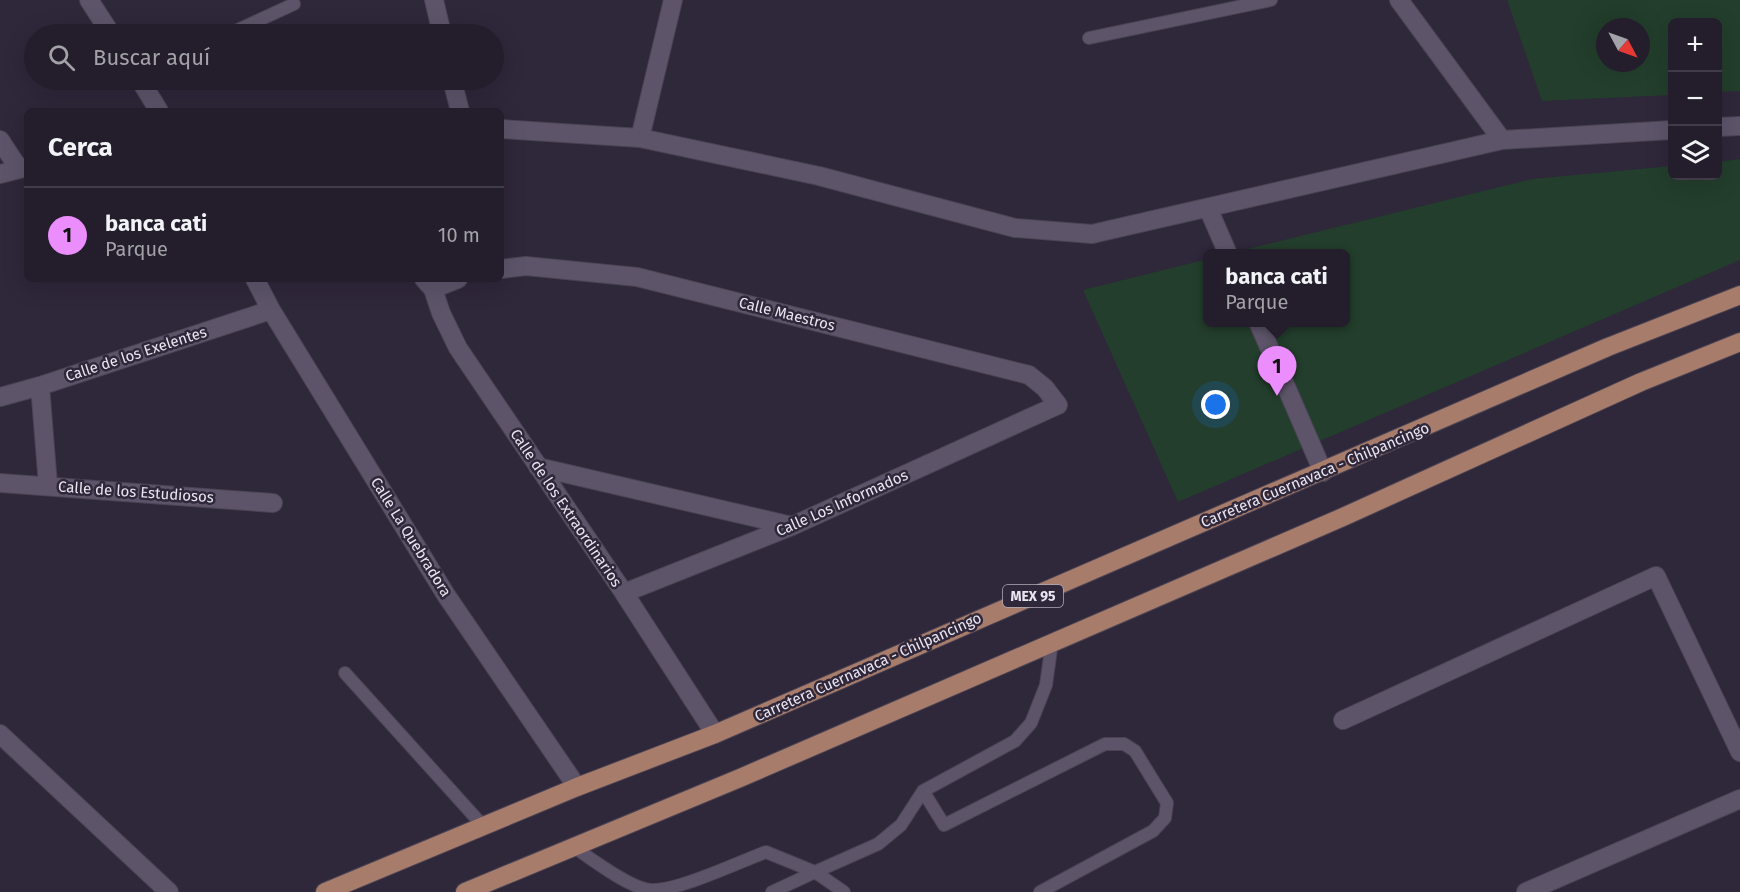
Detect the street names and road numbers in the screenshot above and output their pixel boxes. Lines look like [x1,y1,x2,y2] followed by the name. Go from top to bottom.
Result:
[737,293,837,335] street label: Calle Maestros
[63,323,209,385] street label: Calle de los Exelentes
[1198,419,1432,531] street label: Carretera Cuernavaca - Chilpancingo
[506,426,626,590] street label: Calle de los Extraordinarios
[773,466,911,540] street label: Calle Los Informados
[367,474,455,600] street label: Calle La Quebradora
[57,478,215,506] street label: Calle de los Estudiosos
[1003,585,1063,607] road number: MEX 95
[752,609,984,725] street label: Carretera Cuernavaca - Chilpancingo

